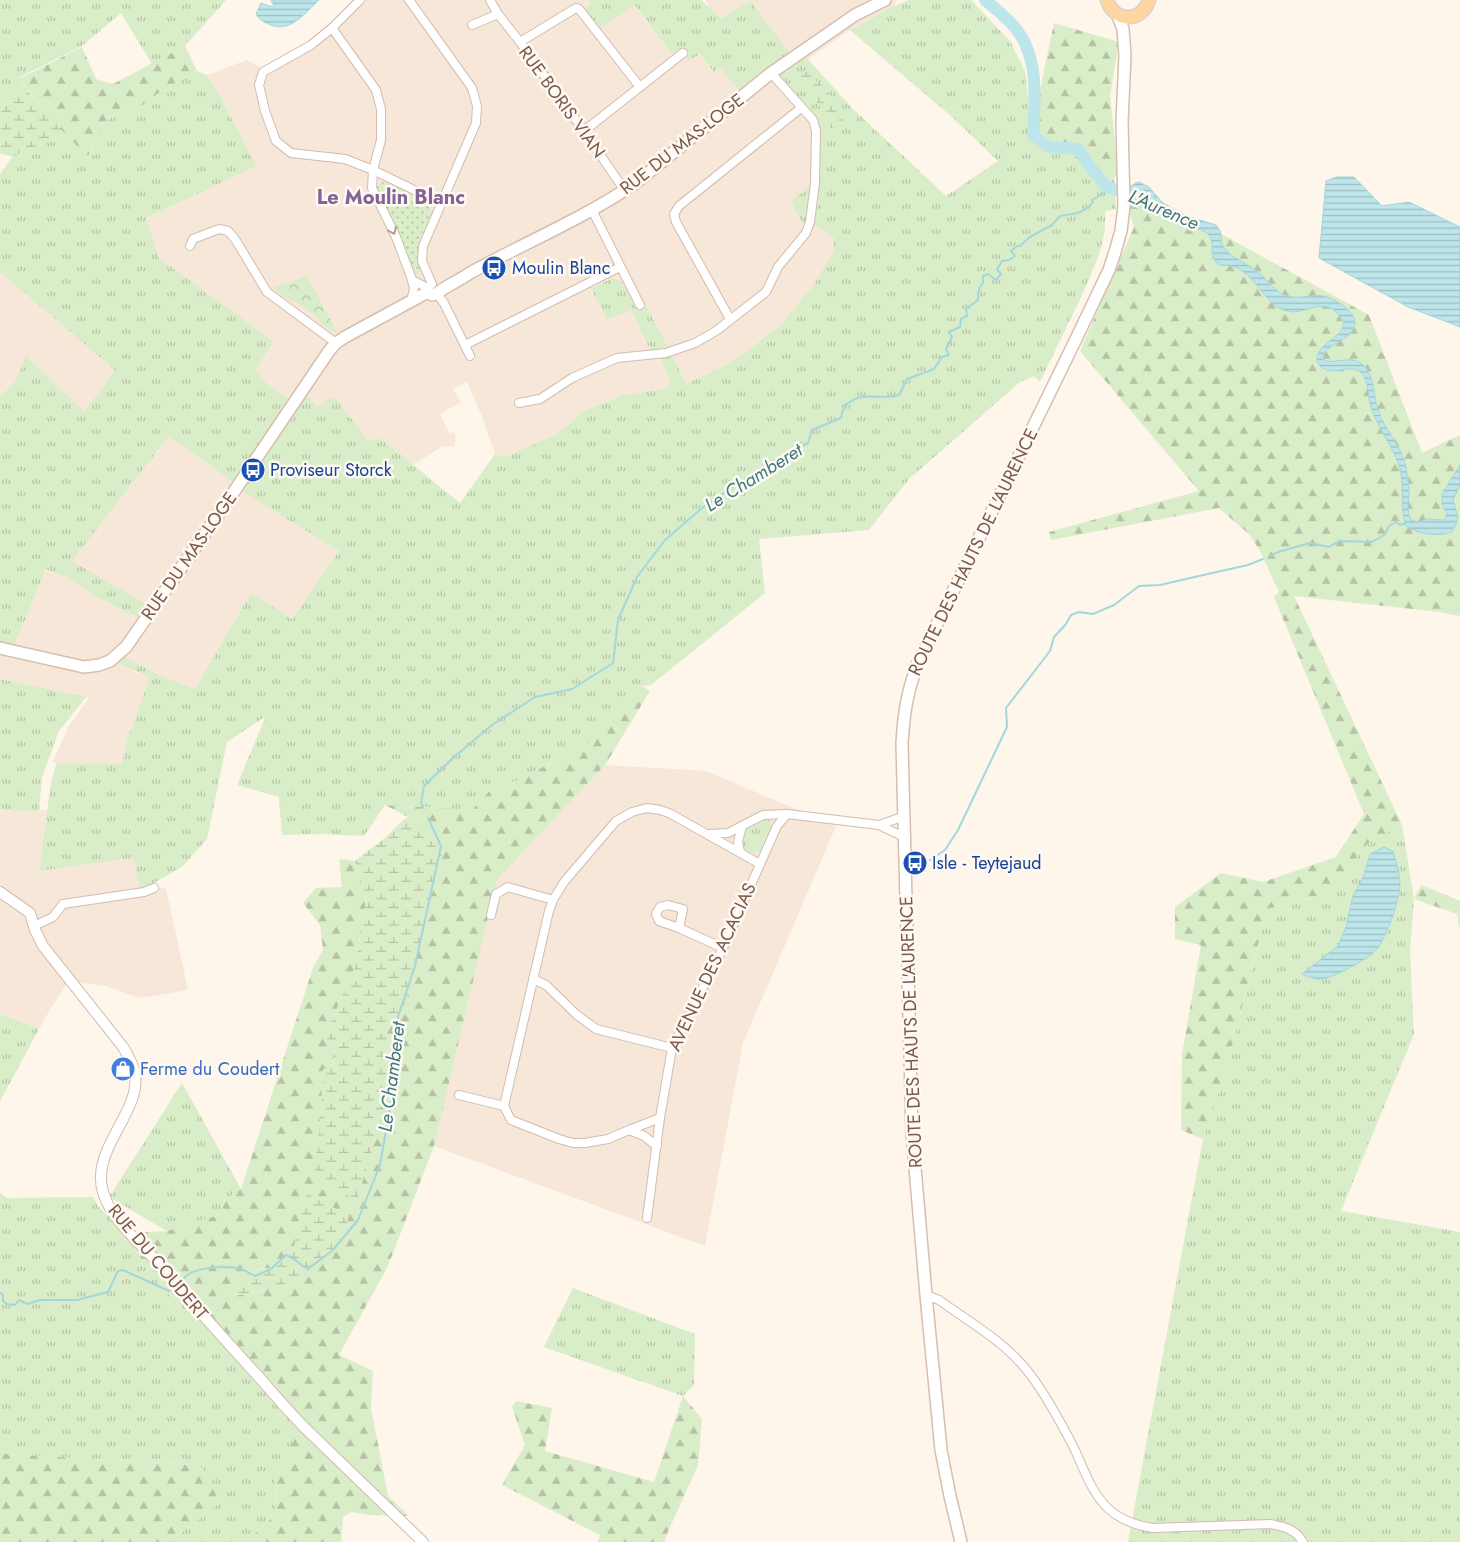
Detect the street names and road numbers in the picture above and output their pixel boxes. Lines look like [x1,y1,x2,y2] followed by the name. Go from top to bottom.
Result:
[512,41,612,163] street label: RUE BORIS VIAN
[614,87,750,201] street label: RUE DU MAS-LOGE
[902,424,1044,680] street label: ROUTE DES HAUTS DE L'AURENCE
[135,487,243,625] street label: RUE DU MAS-LOGE
[662,878,763,1055] street label: AVENUE DES ACACIAS
[893,896,929,1168] street label: ROUTE DES HAUTS DE L'AURENCE
[102,1199,215,1326] street label: RUE DU COUDERT

